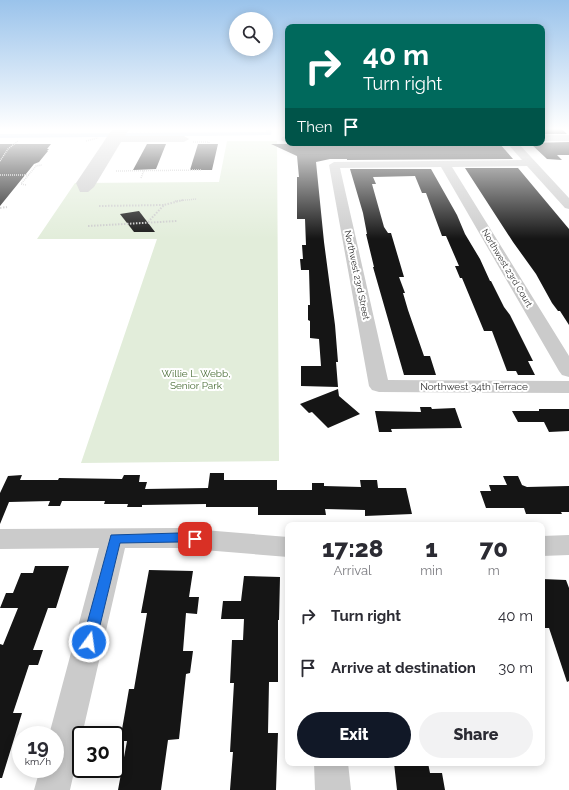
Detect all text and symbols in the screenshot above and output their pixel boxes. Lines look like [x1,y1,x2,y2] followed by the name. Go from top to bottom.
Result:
[229,12,273,56] map controls
[229,12,273,56] button: search
[363,39,429,72] text: 40 m
[297,40,349,92] icon: right
[363,73,442,94] text: Turn right
[340,116,362,138] icon: arrive
[297,118,332,136] text: Then
[480,227,534,309] street label: Northwest 23rd Court
[343,229,371,321] street label: Northwest 23rd Street
[162,368,230,391] park label: Willie L. Webb, Senior Park
[420,381,528,392] street label: Northwest 34th Terrace
[178,522,212,556] pin
[184,528,206,550] icon: arrive
[322,534,383,563] text: 17:28
[425,534,438,563] text: 1
[479,534,508,563] text: 70
[334,563,372,578] text: Arrival
[420,563,443,578] text: min
[488,563,500,578] text: m
[297,605,319,627] icon: right
[331,607,401,625] text: Turn right
[498,607,533,625] text: 40 m
[68,621,110,663] position arrow
[297,657,319,679] icon: arrive
[331,659,476,677] text: Arrive at destination
[498,659,533,677] text: 30 m
[297,712,411,758] button: Exit
[419,712,533,758] button: Share
[72,726,124,778] speed limit sign: 30
[27,735,49,759] text: 19
[25,756,51,767] text: km/h

